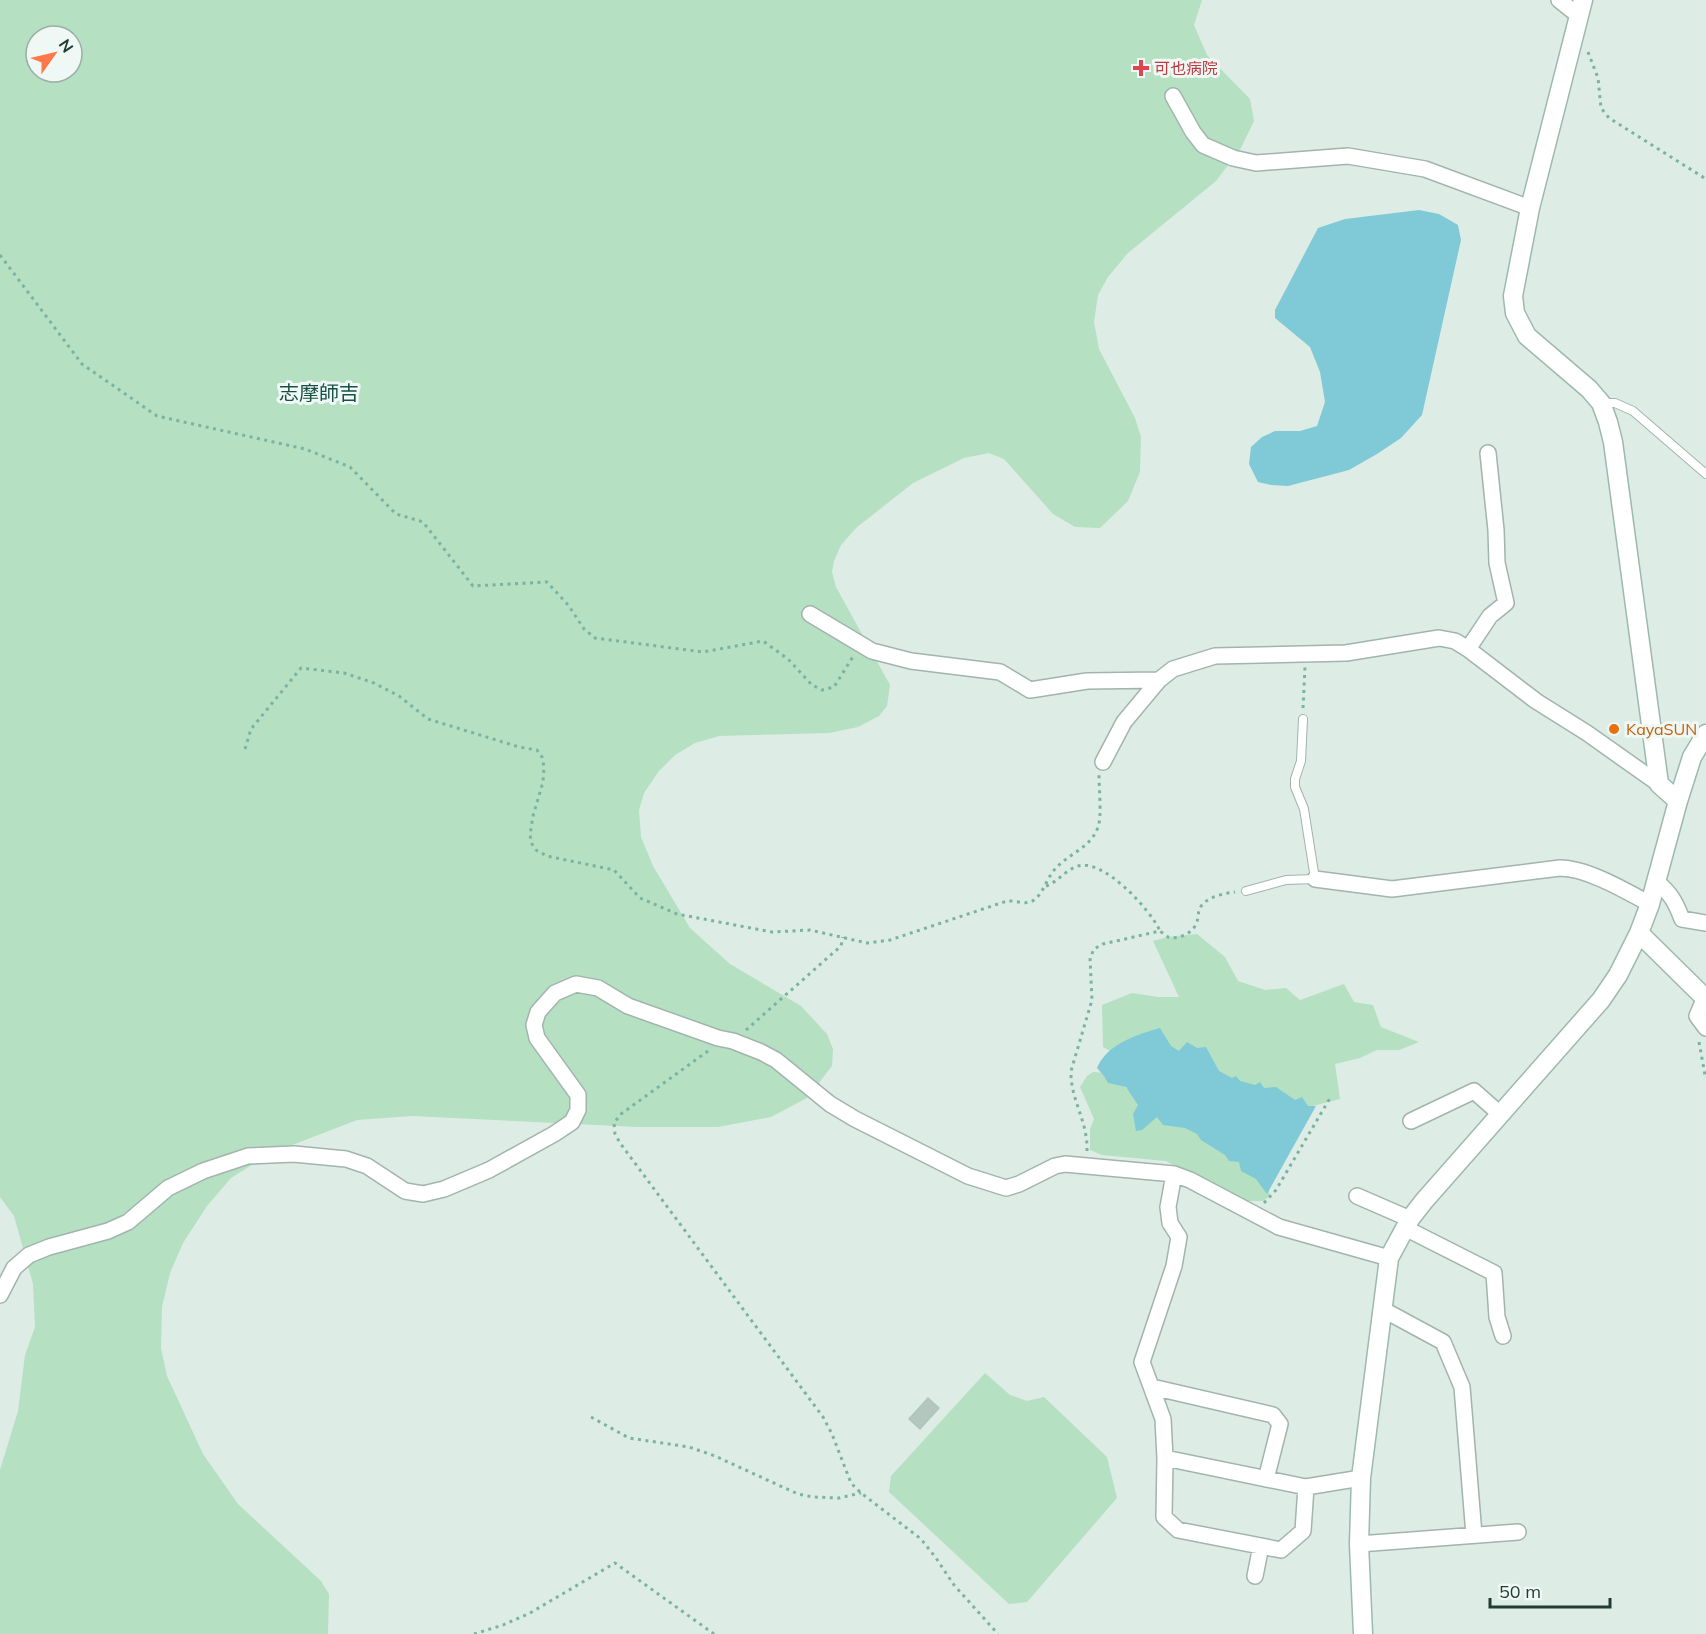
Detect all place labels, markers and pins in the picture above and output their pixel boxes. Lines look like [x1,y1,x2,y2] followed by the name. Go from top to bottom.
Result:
[1154,58,1218,78] place label: 可也病院
[1132,59,1150,77] marker: 可也病院
[1626,719,1697,739] place label: KayaSUN
[1607,722,1621,736] marker: KayaSUN

